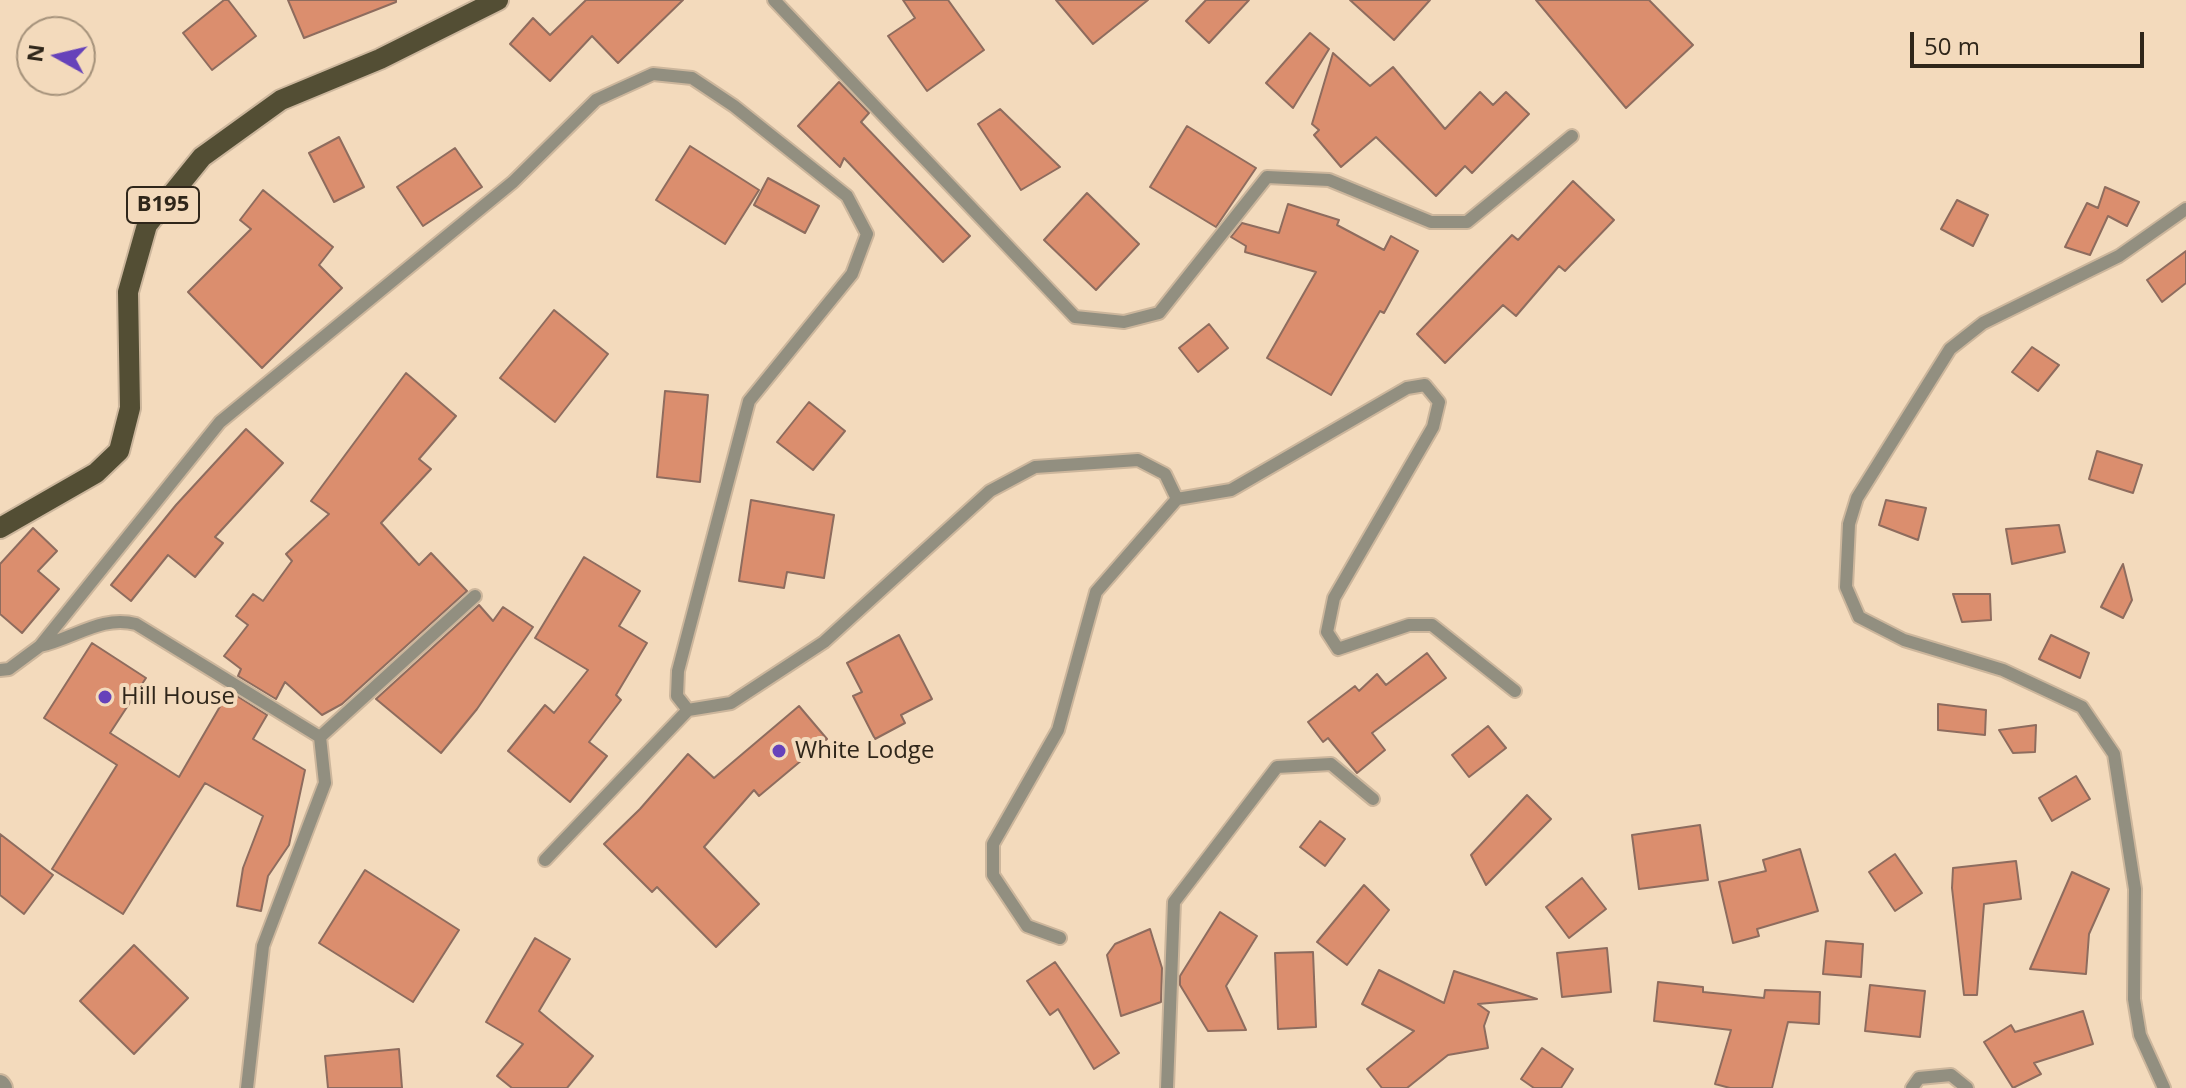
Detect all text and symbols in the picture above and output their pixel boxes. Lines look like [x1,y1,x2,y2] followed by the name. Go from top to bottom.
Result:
[16,16,96,96] north arrow
[1914,16,2148,66] scale bar
[1924,29,1980,62] text: 50 m
[18,42,50,64] text: N
[127,187,199,223] road number: B195
[121,683,235,711] place label: Hill House
[96,688,114,706] marker: Hill House
[795,737,934,765] place label: White Lodge
[770,742,788,760] marker: White Lodge

